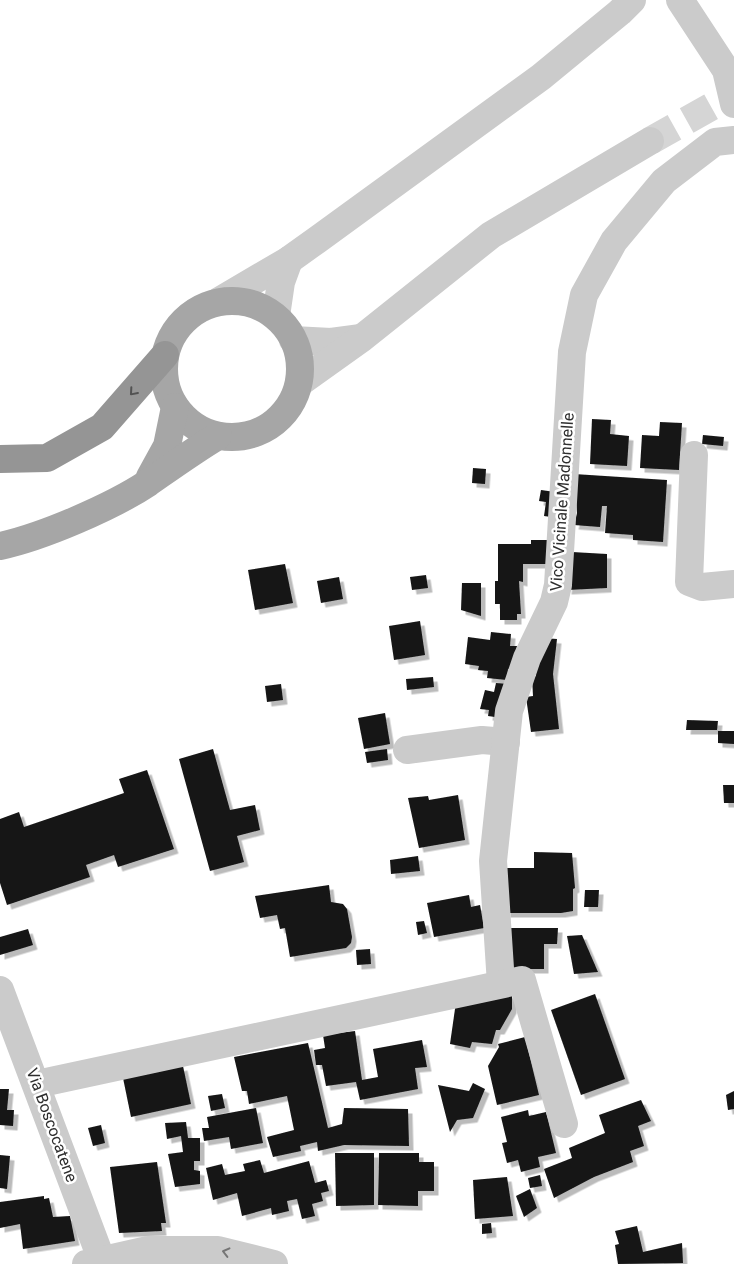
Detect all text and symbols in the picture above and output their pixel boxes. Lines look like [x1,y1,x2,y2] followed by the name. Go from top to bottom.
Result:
[130,386,139,395] one-way arrow
[546,412,578,592] street label: Vico Vicinale Madonnelle
[23,1066,81,1184] street label: Via Boscocatene
[222,1247,231,1258] one-way arrow

